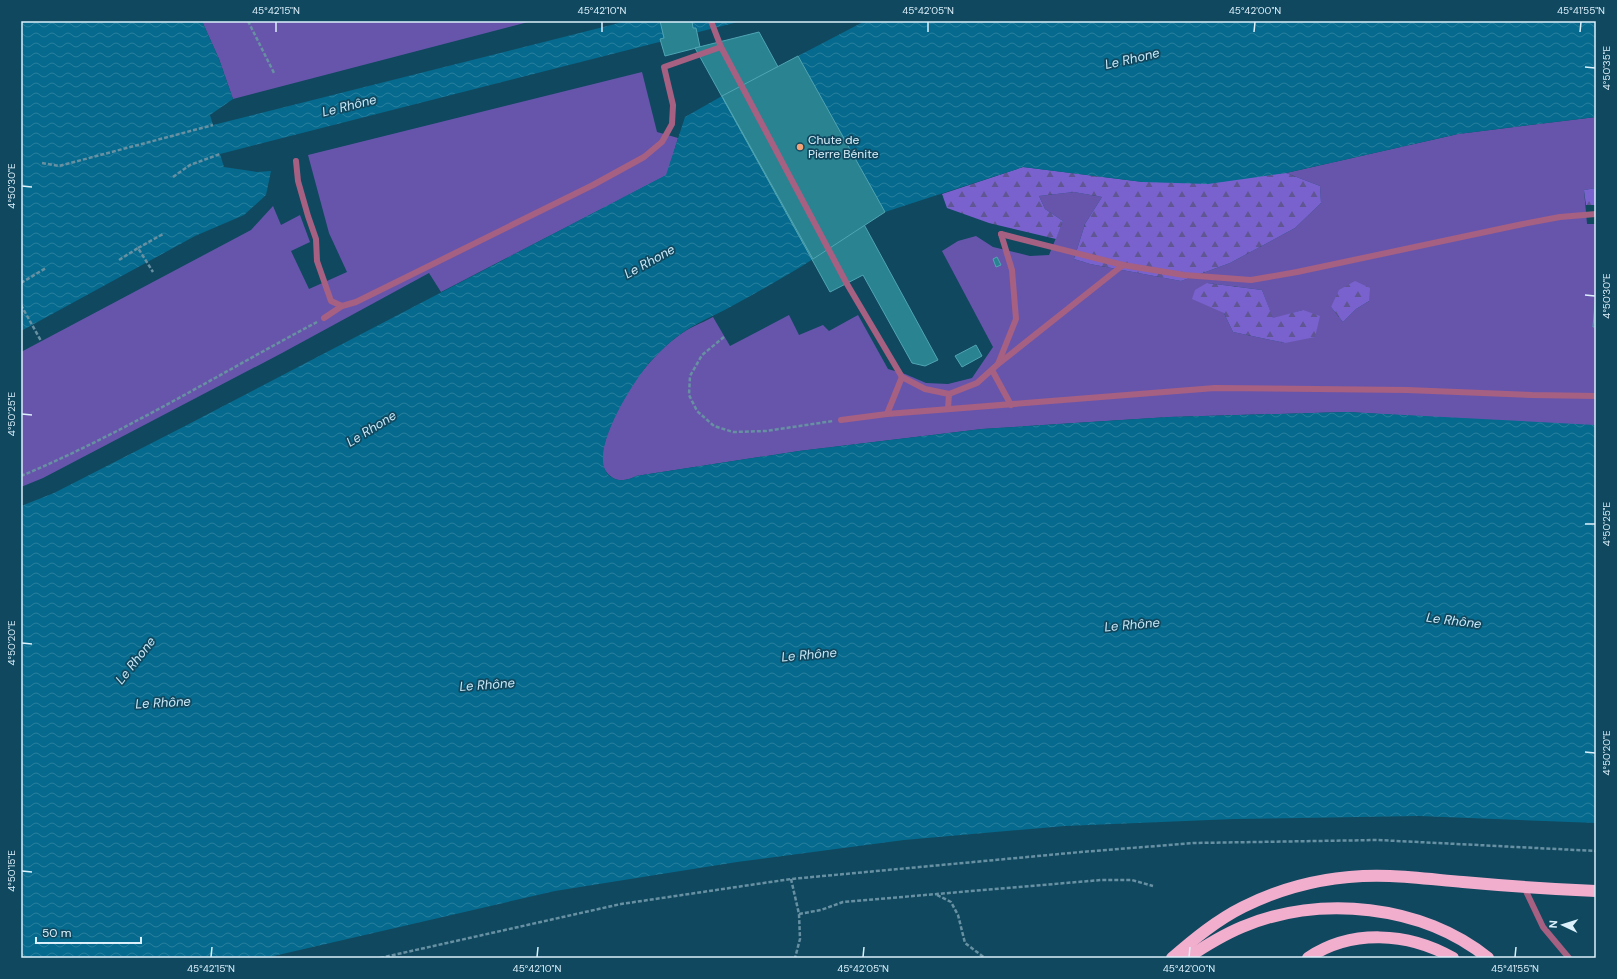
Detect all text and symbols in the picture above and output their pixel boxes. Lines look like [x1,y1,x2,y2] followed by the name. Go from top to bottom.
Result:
[252,4,300,17] text: 45°42'15"N
[578,4,626,17] text: 45°42'10"N
[902,4,954,17] text: 45°42'05"N
[1229,4,1281,17] text: 45°42'00"N
[1557,4,1605,17] text: 45°41'55"N
[1103,44,1161,73] water label: Le Rhone
[1600,45,1613,90] text: 4°50'35"E
[320,91,378,120] water label: Le Rhône
[808,132,879,162] place label: Chute de Pierre Bénite
[795,142,805,152] marker: Chute de Pierre Bénite
[5,163,18,209] text: 4°50'30"E
[621,241,678,282] water label: Le Rhone
[1600,273,1613,319] text: 4°50'30"E
[5,392,18,436] text: 4°50'25"E
[343,406,399,450] water label: Le Rhone
[1600,502,1613,546] text: 4°50'25"E
[1425,609,1483,632] water label: Le Rhône
[1104,614,1160,635] water label: Le Rhône
[5,620,18,666] text: 4°50'20"E
[112,633,159,687] water label: Le Rhone
[781,644,837,665] water label: Le Rhône
[459,674,515,695] water label: Le Rhône
[135,693,191,712] water label: Le Rhône
[1600,730,1613,776] text: 4°50'20"E
[5,850,18,892] text: 4°50'15"E
[1543,905,1583,945] north arrow
[36,919,141,945] scale bar
[1546,920,1560,929] text: N
[42,925,71,941] text: 50 m
[187,962,235,975] text: 45°42'15"N
[513,962,561,975] text: 45°42'10"N
[837,962,889,975] text: 45°42'05"N
[1163,962,1215,975] text: 45°42'00"N
[1491,962,1539,975] text: 45°41'55"N

